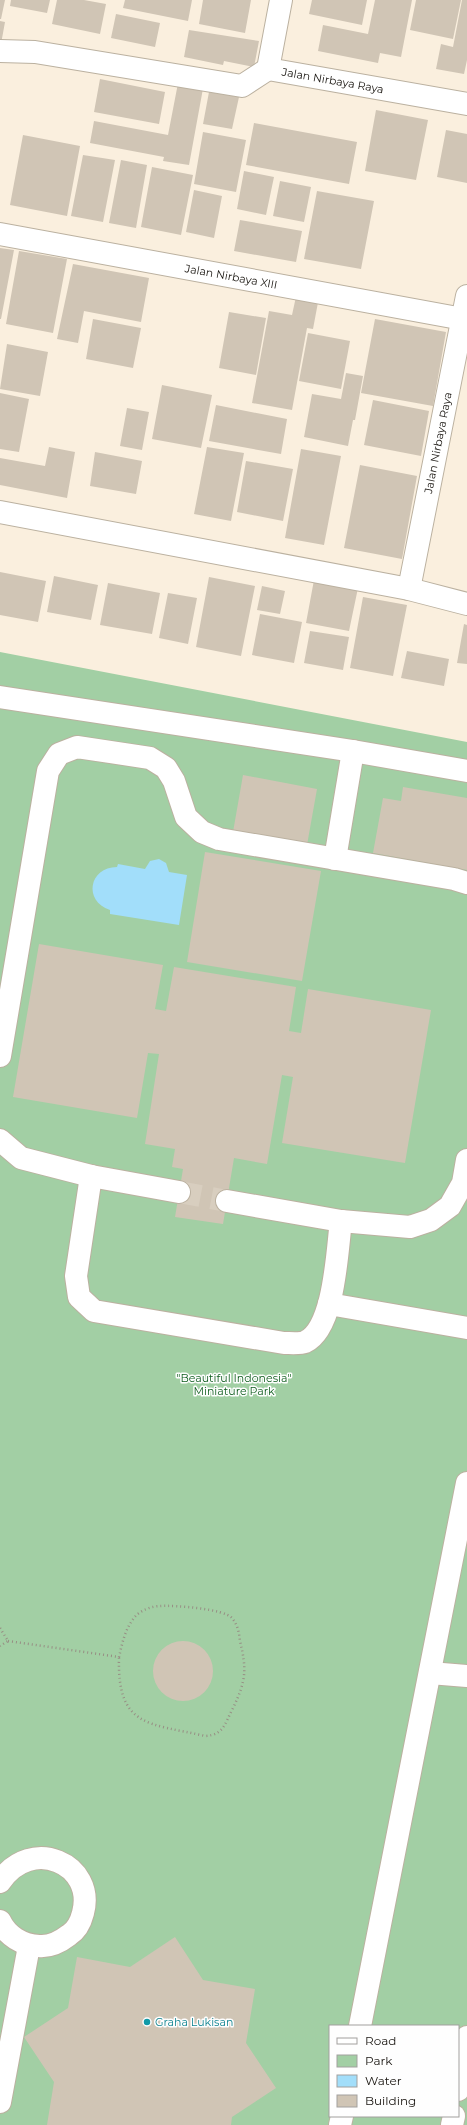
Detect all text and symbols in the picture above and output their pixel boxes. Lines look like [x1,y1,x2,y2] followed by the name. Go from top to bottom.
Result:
[280,64,385,96] street label: Jalan Nirbaya Raya
[183,261,279,292] street label: Jalan Nirbaya XIII
[421,391,455,496] street label: Jalan Nirbaya Raya
[176,1371,292,1398] park label: "Beautiful Indonesia" Miniature Park
[155,2015,233,2029] place label: Graha Lukisan
[142,2017,152,2027] marker: Graha Lukisan
[329,2025,459,2117] legend
[365,2033,396,2048] text: Road
[365,2053,393,2068] text: Park
[365,2073,402,2088] text: Water
[365,2093,416,2108] text: Building

